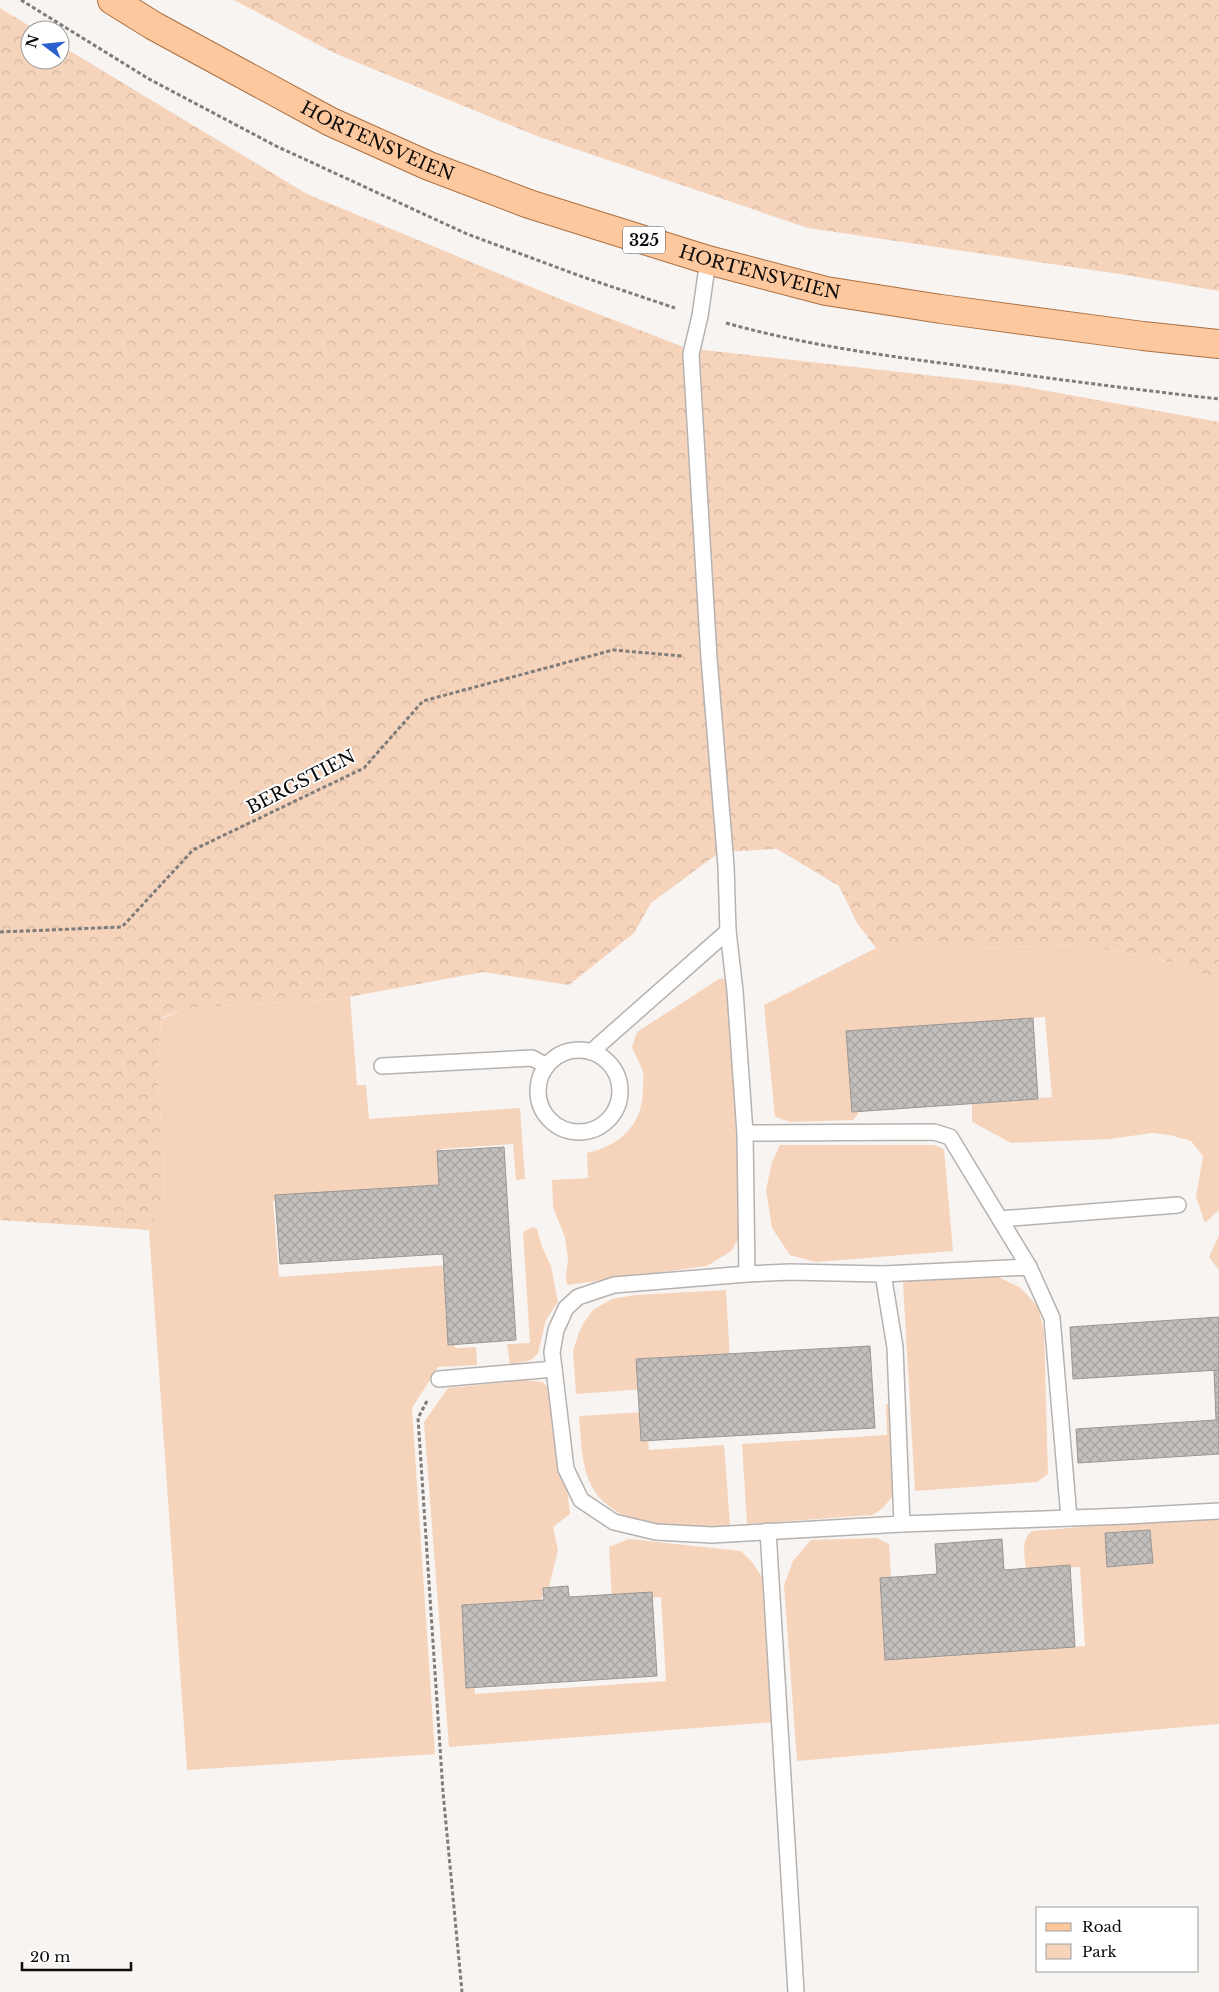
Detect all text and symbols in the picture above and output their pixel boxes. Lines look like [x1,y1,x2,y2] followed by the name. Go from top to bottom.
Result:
[20,20,70,70] north arrow
[22,33,43,50] text: N
[297,97,457,185] street label: HORTENSVEIEN
[623,226,665,254] road number: 325
[676,241,842,304] street label: HORTENSVEIEN
[243,745,359,819] street label: BERGSTIEN
[1036,1907,1199,1972] legend
[1082,1917,1122,1936] text: Road
[22,1940,131,1972] scale bar
[1082,1942,1118,1961] text: Park
[30,1947,70,1966] text: 20 m

